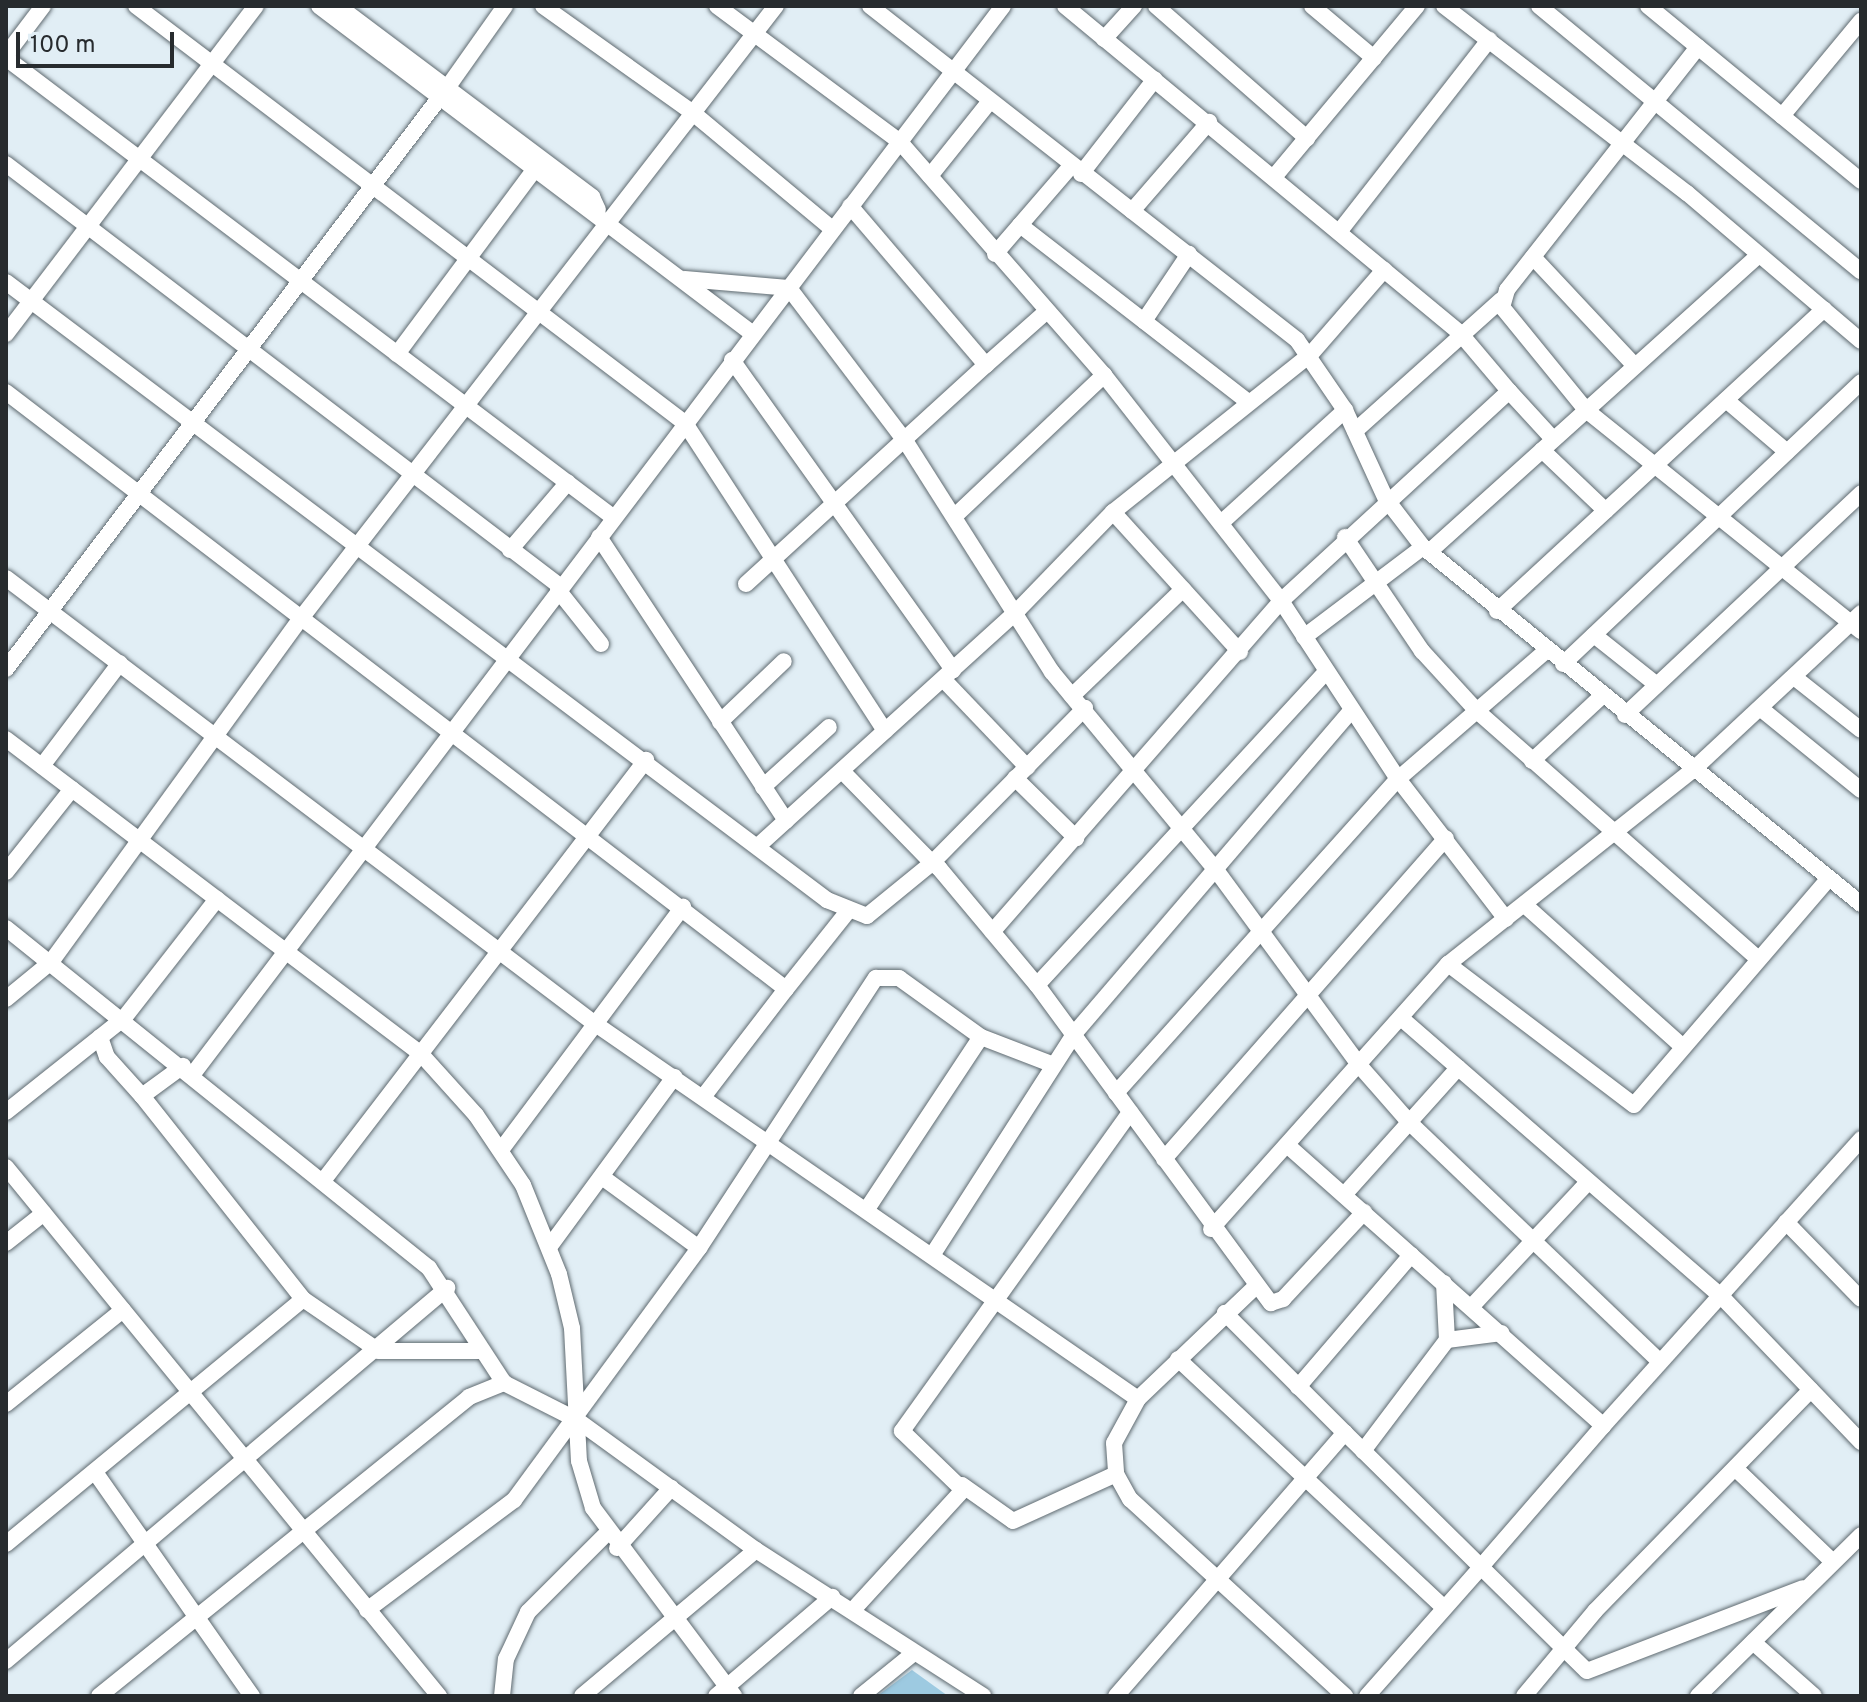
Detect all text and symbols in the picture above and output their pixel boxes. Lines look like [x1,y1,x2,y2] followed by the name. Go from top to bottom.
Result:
[20,16,178,66] scale bar
[30,31,96,61] text: 100 m

